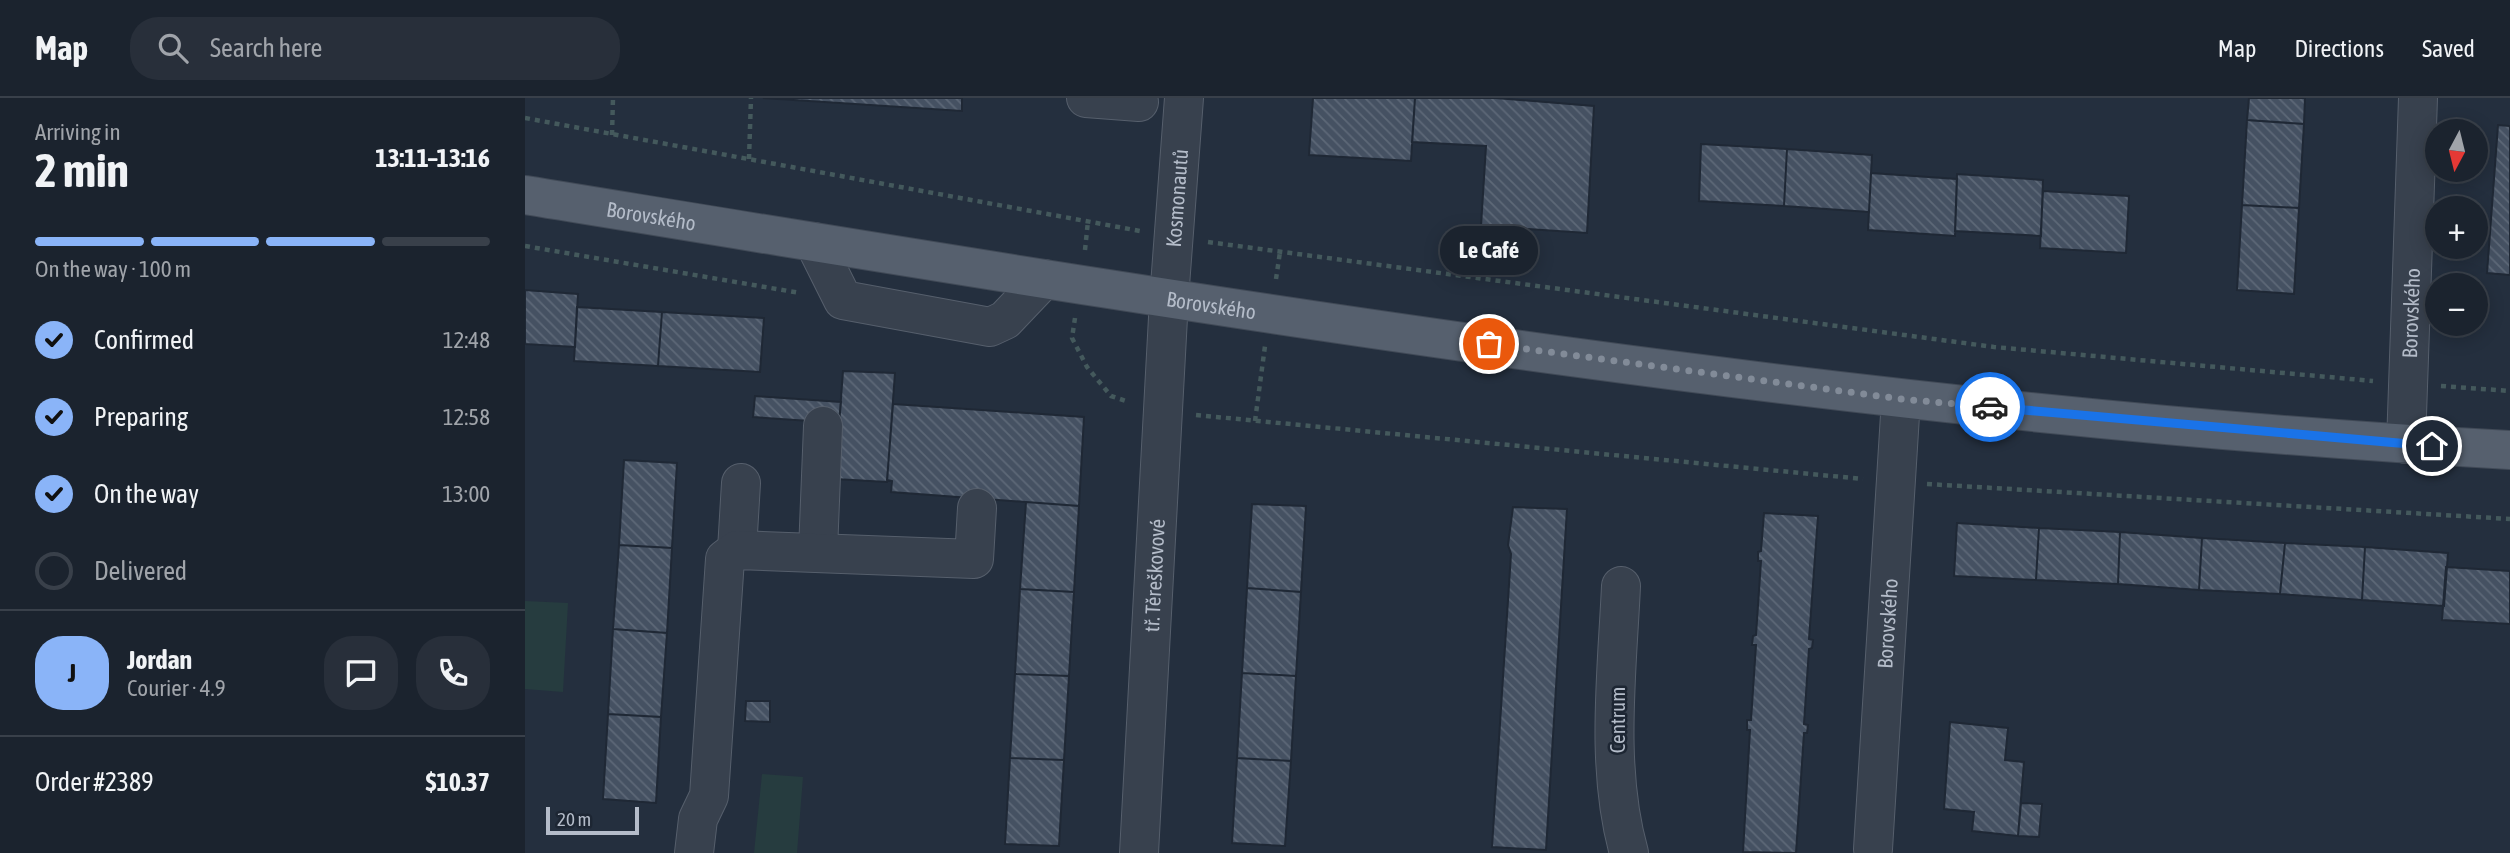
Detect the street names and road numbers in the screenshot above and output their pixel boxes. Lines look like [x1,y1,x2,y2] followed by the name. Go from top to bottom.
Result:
[1161,148,1192,248] street label: Kosmonautů
[605,196,698,235] street label: Borovského
[2397,268,2424,359] street label: Borovského
[1165,286,1258,323] street label: Borovského
[1139,518,1169,633] street label: tř. Těreškovové
[1872,578,1902,669] street label: Borovského
[1605,687,1629,753] street label: Centrum

